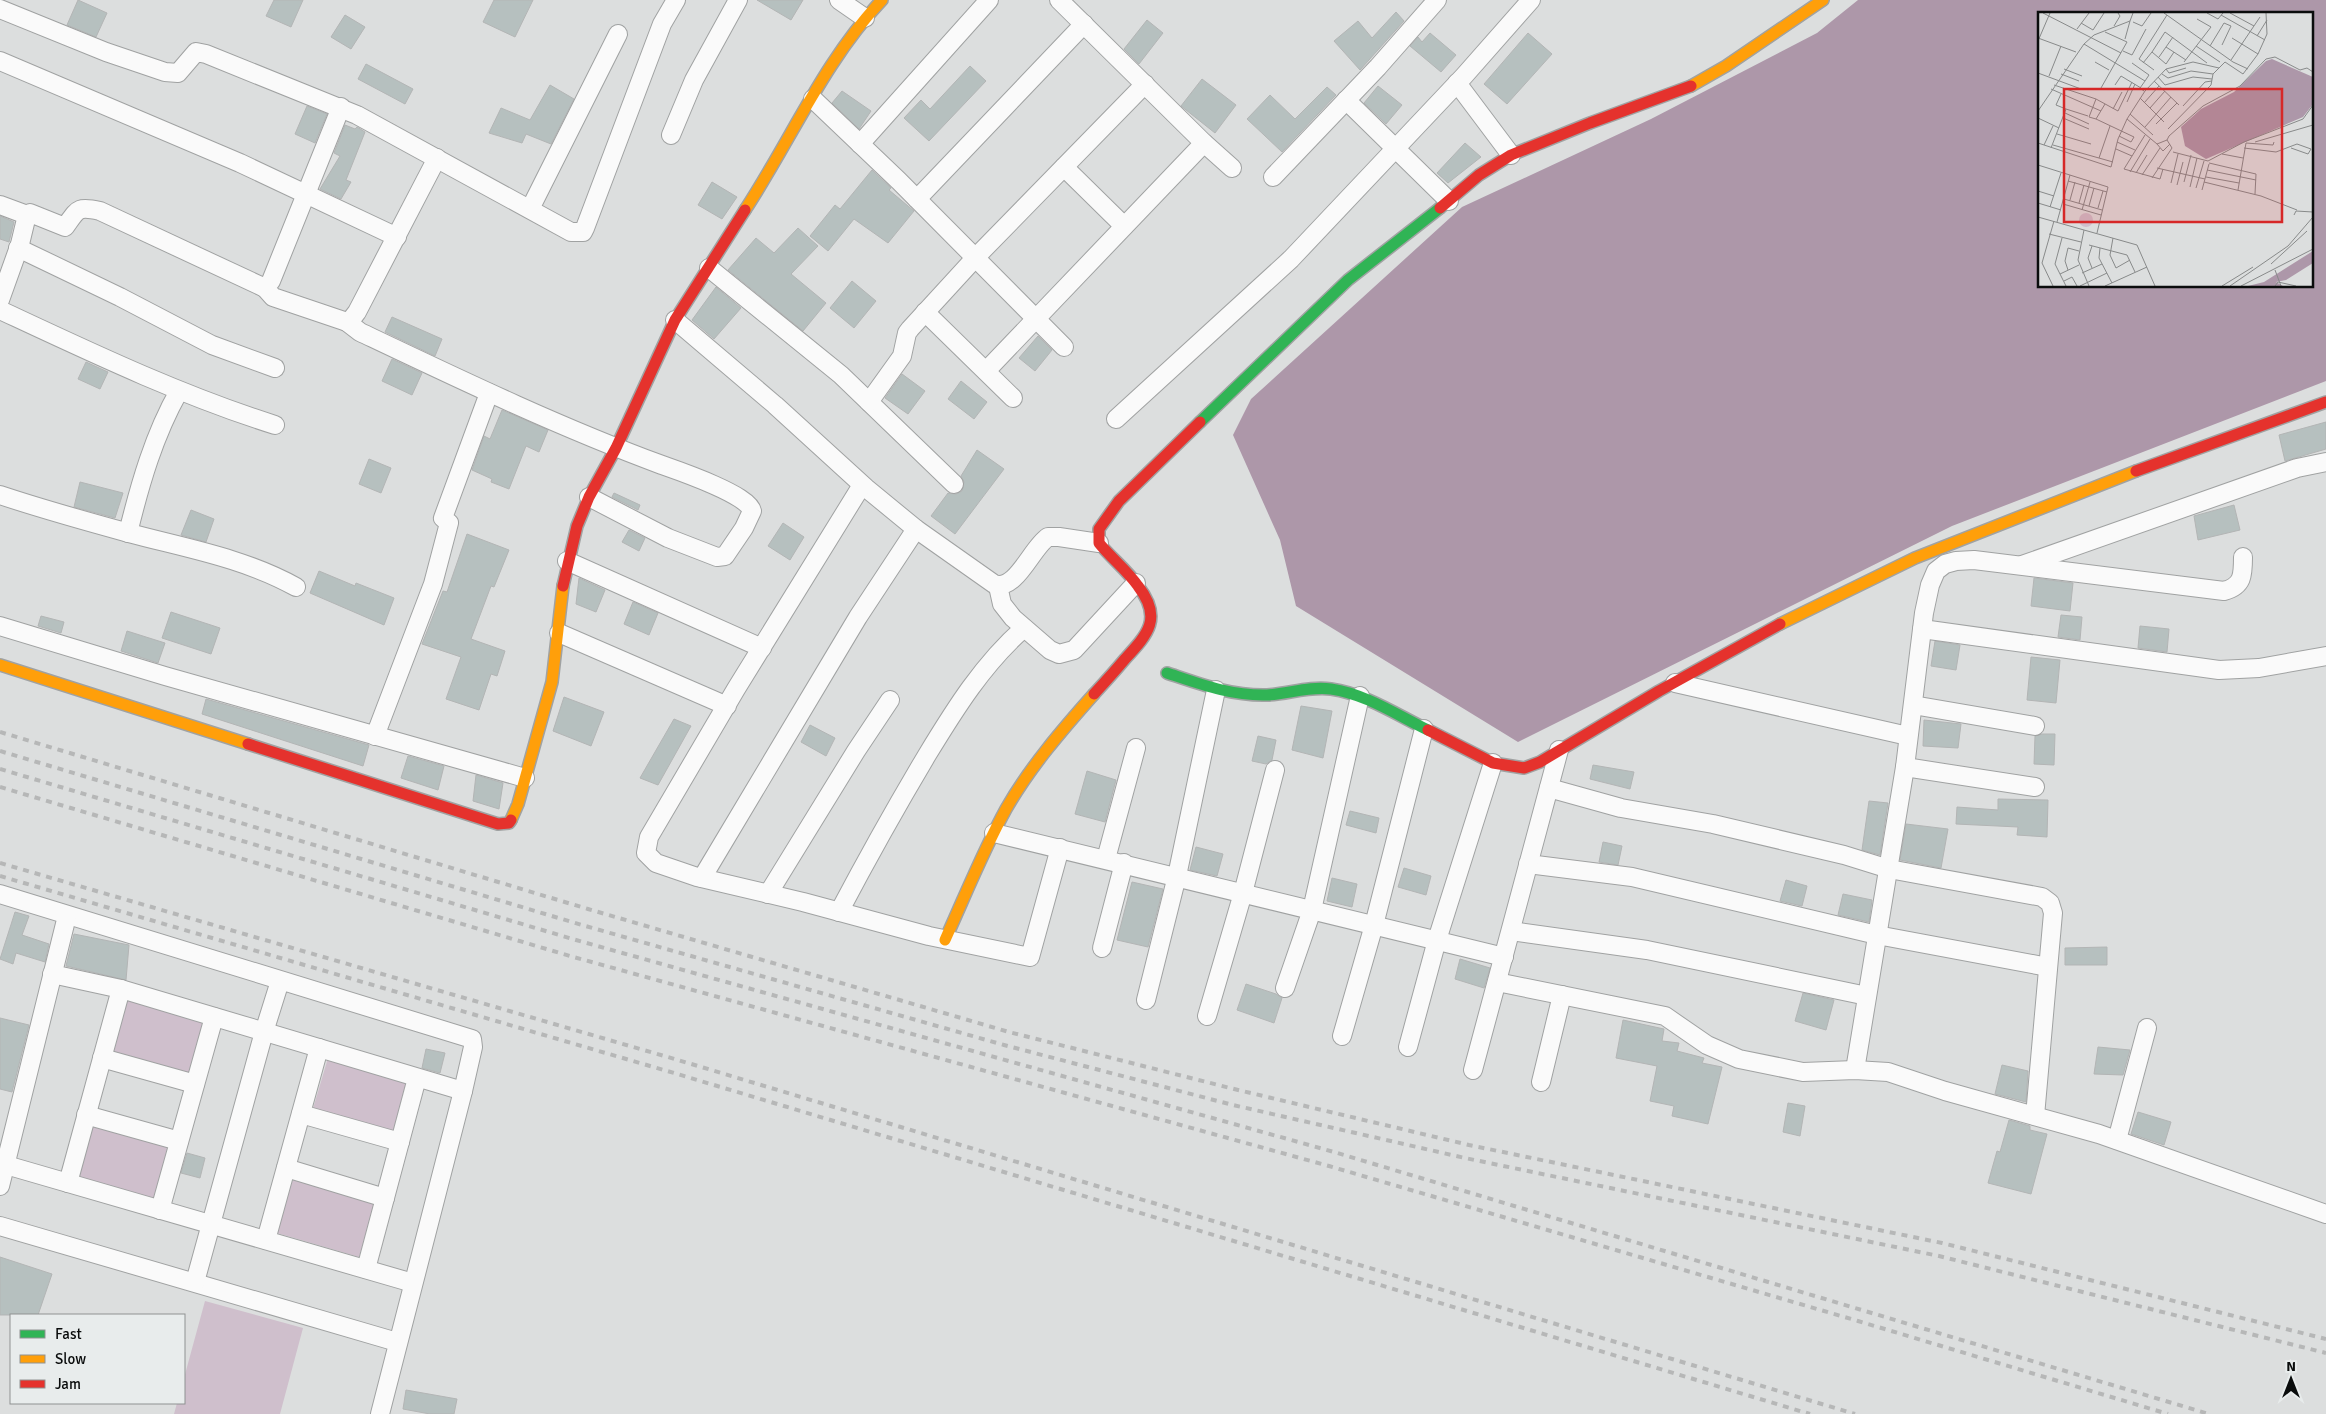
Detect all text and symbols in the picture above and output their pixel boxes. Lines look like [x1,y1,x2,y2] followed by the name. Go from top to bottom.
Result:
[2038,12,2314,288] inset map
[10,1314,185,1404] legend
[55,1325,82,1343] text: Fast
[55,1350,86,1368] text: Slow
[2266,1354,2316,1404] north arrow
[2286,1358,2296,1375] text: N
[55,1375,81,1393] text: Jam

